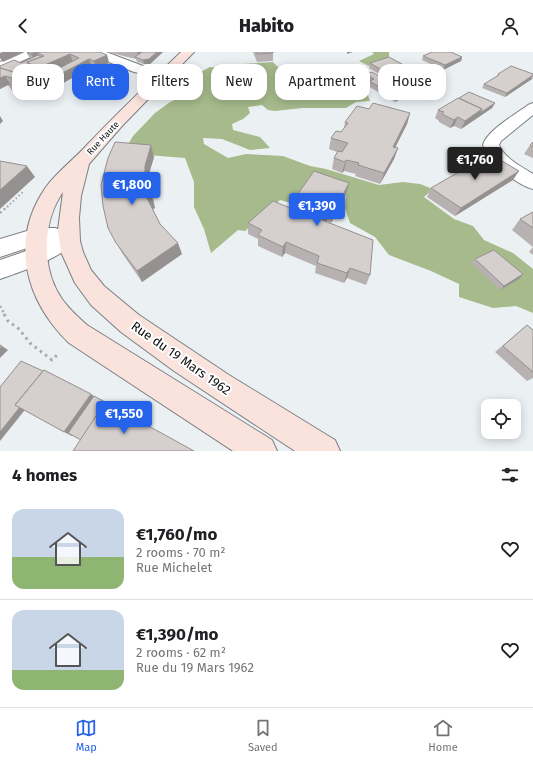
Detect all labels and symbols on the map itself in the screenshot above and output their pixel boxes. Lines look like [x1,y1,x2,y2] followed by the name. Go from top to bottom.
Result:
[85,119,121,157] street label: Rue Haute
[442,147,508,181] pin: €1,760
[99,172,165,206] pin: €1,800
[284,193,350,227] pin: €1,390
[128,318,234,398] street label: Rue du 19 Mars 1962
[91,401,157,435] pin: €1,550

